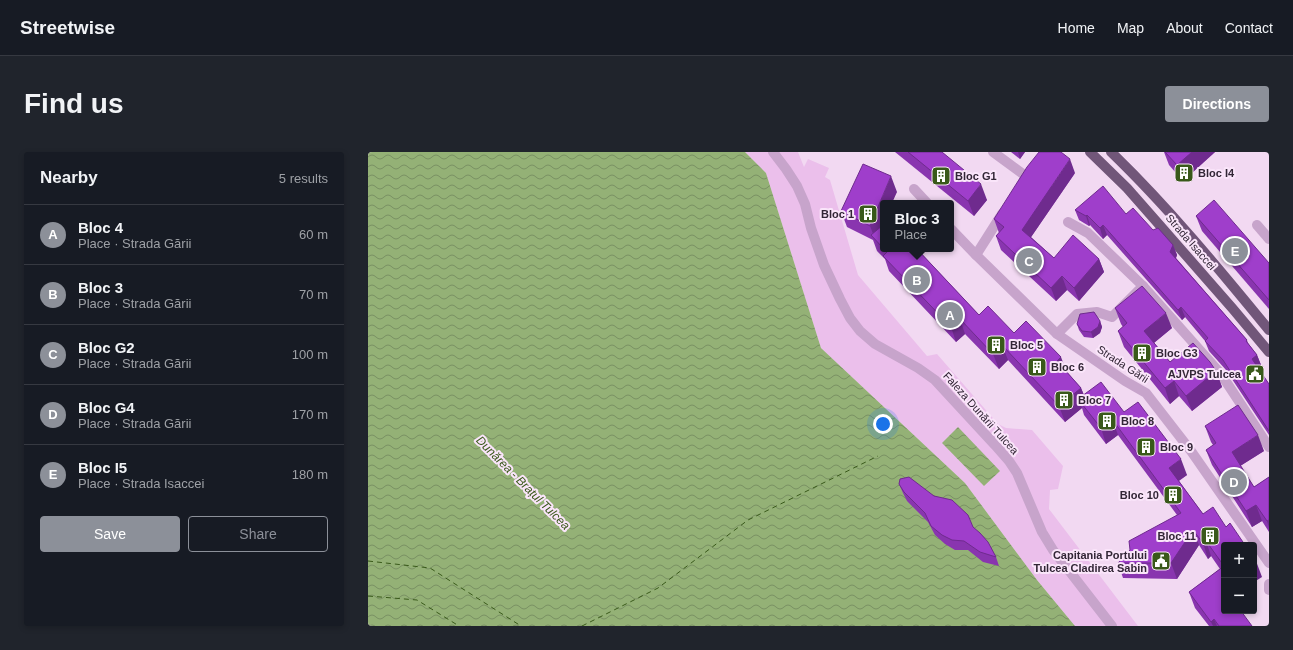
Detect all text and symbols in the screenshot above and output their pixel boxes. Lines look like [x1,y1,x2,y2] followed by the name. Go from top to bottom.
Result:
[20,17,115,38] text: Streetwise
[1058,20,1095,36] text: Home
[1117,20,1144,36] text: Map
[1166,20,1203,36] text: About
[1225,20,1273,36] text: Contact
[1165,86,1269,122] button: Directions
[24,88,124,119] text: Find us
[1173,162,1195,184] building icon: Bloc I4
[930,165,952,187] building icon: Bloc G1
[1198,167,1235,179] place label: Bloc I4
[40,168,98,187] text: Nearby
[955,170,997,182] place label: Bloc G1
[279,171,328,186] text: 5 results
[880,200,954,252] popup
[857,203,879,225] building icon: Bloc 1
[821,208,854,220] place label: Bloc 1
[894,210,940,227] text: Bloc 3
[1164,212,1218,272] street label: Strada Isaccei
[78,219,123,236] text: Bloc 4
[48,227,58,242] text: A
[299,227,328,242] text: 60 m
[894,227,927,242] text: Place
[78,236,191,251] text: Place · Strada Gării
[1222,236,1248,266] pin: E
[1016,246,1042,276] pin: C
[904,265,930,295] pin: B
[78,279,123,296] text: Bloc 3
[48,287,58,302] text: B
[299,287,328,302] text: 70 m
[78,296,191,311] text: Place · Strada Gării
[937,300,963,330] pin: A
[985,334,1007,356] building icon: Bloc 5
[78,339,135,356] text: Bloc G2
[1010,339,1043,351] place label: Bloc 5
[1131,342,1153,364] building icon: Bloc G3
[1095,343,1151,385] street label: Strada Gării
[48,347,58,362] text: C
[292,347,328,362] text: 100 m
[1156,347,1198,359] place label: Bloc G3
[78,356,191,371] text: Place · Strada Gării
[1026,356,1048,378] building icon: Bloc 6
[1051,361,1084,373] place label: Bloc 6
[1244,363,1266,385] public building icon: AJVPS Tulcea
[1168,368,1242,380] place label: AJVPS Tulcea
[941,369,1022,457] street label: Faleza Dunării Tulcea
[1053,389,1075,411] building icon: Bloc 7
[1078,394,1111,406] place label: Bloc 7
[78,399,135,416] text: Bloc G4
[48,407,58,422] text: D
[292,407,328,422] text: 170 m
[1096,410,1118,432] building icon: Bloc 8
[873,414,893,434] your location
[1121,415,1154,427] place label: Bloc 8
[78,416,191,431] text: Place · Strada Gării
[473,433,573,533] water label: Dunărea - Brațul Tulcea
[1135,436,1157,458] building icon: Bloc 9
[1160,441,1193,453] place label: Bloc 9
[78,459,127,476] text: Bloc I5
[49,467,57,482] text: E
[292,467,328,482] text: 180 m
[1221,467,1247,497] pin: D
[78,476,204,491] text: Place · Strada Isaccei
[1162,484,1184,506] building icon: Bloc 10
[1120,489,1159,501] place label: Bloc 10
[40,516,180,552] button: Save
[188,516,328,552] button: Share
[1199,525,1221,547] building icon: Bloc 11
[1157,530,1196,542] place label: Bloc 11
[1221,542,1257,614] map controls
[1221,542,1257,578] button: +
[1033,549,1147,574] place label: Capitania Portului Tulcea Cladirea Sabin
[1150,550,1172,572] public building icon: Capitania Portului Tulcea Cladirea Sabin
[1221,578,1257,614] button: −

